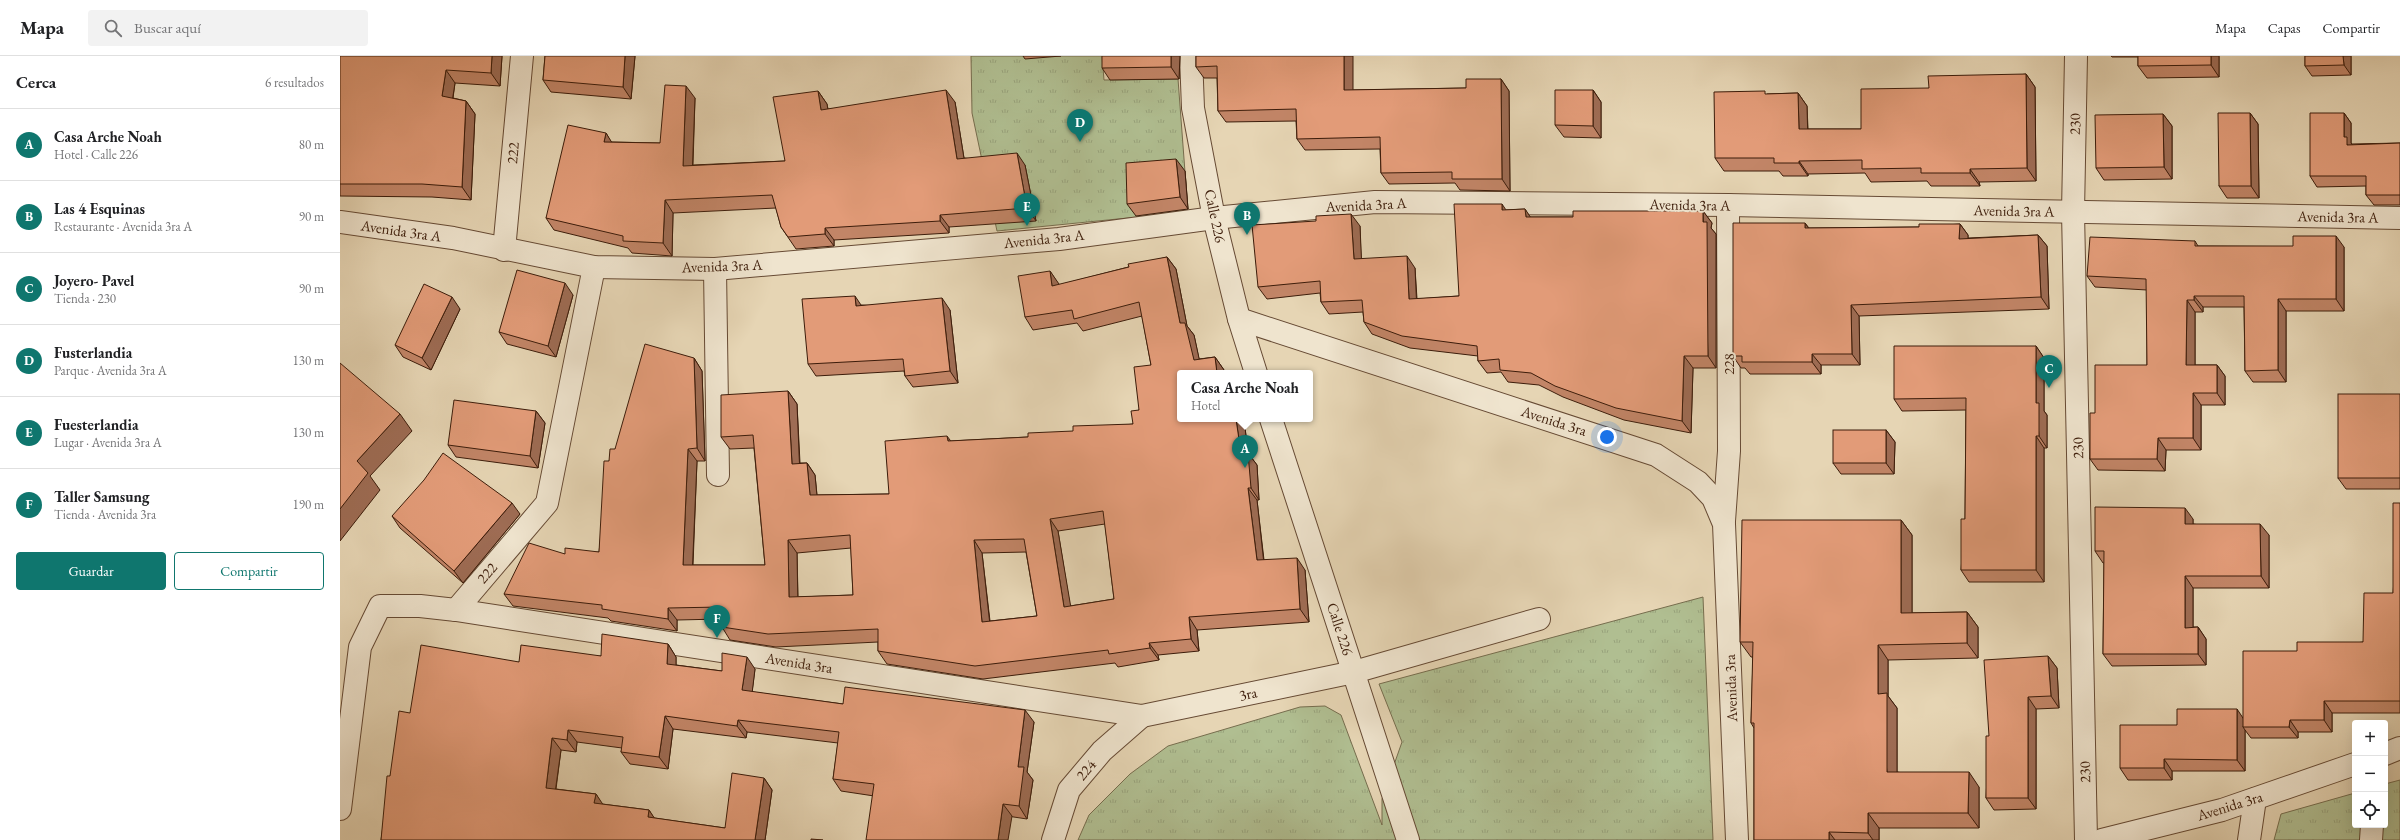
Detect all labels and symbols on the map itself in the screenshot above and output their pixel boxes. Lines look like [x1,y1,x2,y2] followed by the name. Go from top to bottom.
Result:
[1067,109,1093,142] pin: D
[2065,113,2084,135] street label: 230
[502,141,523,165] street label: 222
[1201,187,1230,244] street label: Calle 226
[1014,193,1040,226] pin: E
[1324,193,1408,216] street label: Avenida 3ra A
[1648,194,1731,215] street label: Avenida 3ra A
[1972,200,2055,221] street label: Avenida 3ra A
[1234,202,1260,235] pin: B
[2296,206,2379,227] street label: Avenida 3ra A
[359,215,443,246] street label: Avenida 3ra A
[1002,225,1086,252] street label: Avenida 3ra A
[680,255,763,276] street label: Avenida 3ra A
[1719,353,1738,375] street label: 228
[2036,355,2062,388] pin: C
[1518,401,1589,440] street label: Avenida 3ra
[1597,427,1617,447] your location
[1232,435,1258,468] pin: A
[2068,437,2087,459] street label: 230
[472,558,501,587] street label: 222
[1323,600,1358,658] street label: Calle 226
[704,605,730,638] pin: F
[763,648,834,677] street label: Avenida 3ra
[1720,654,1741,723] street label: Avenida 3ra
[1237,682,1259,705] street label: 3ra
[1071,755,1100,784] street label: 224
[2075,761,2094,783] street label: 230
[2194,787,2265,825] street label: Avenida 3ra

